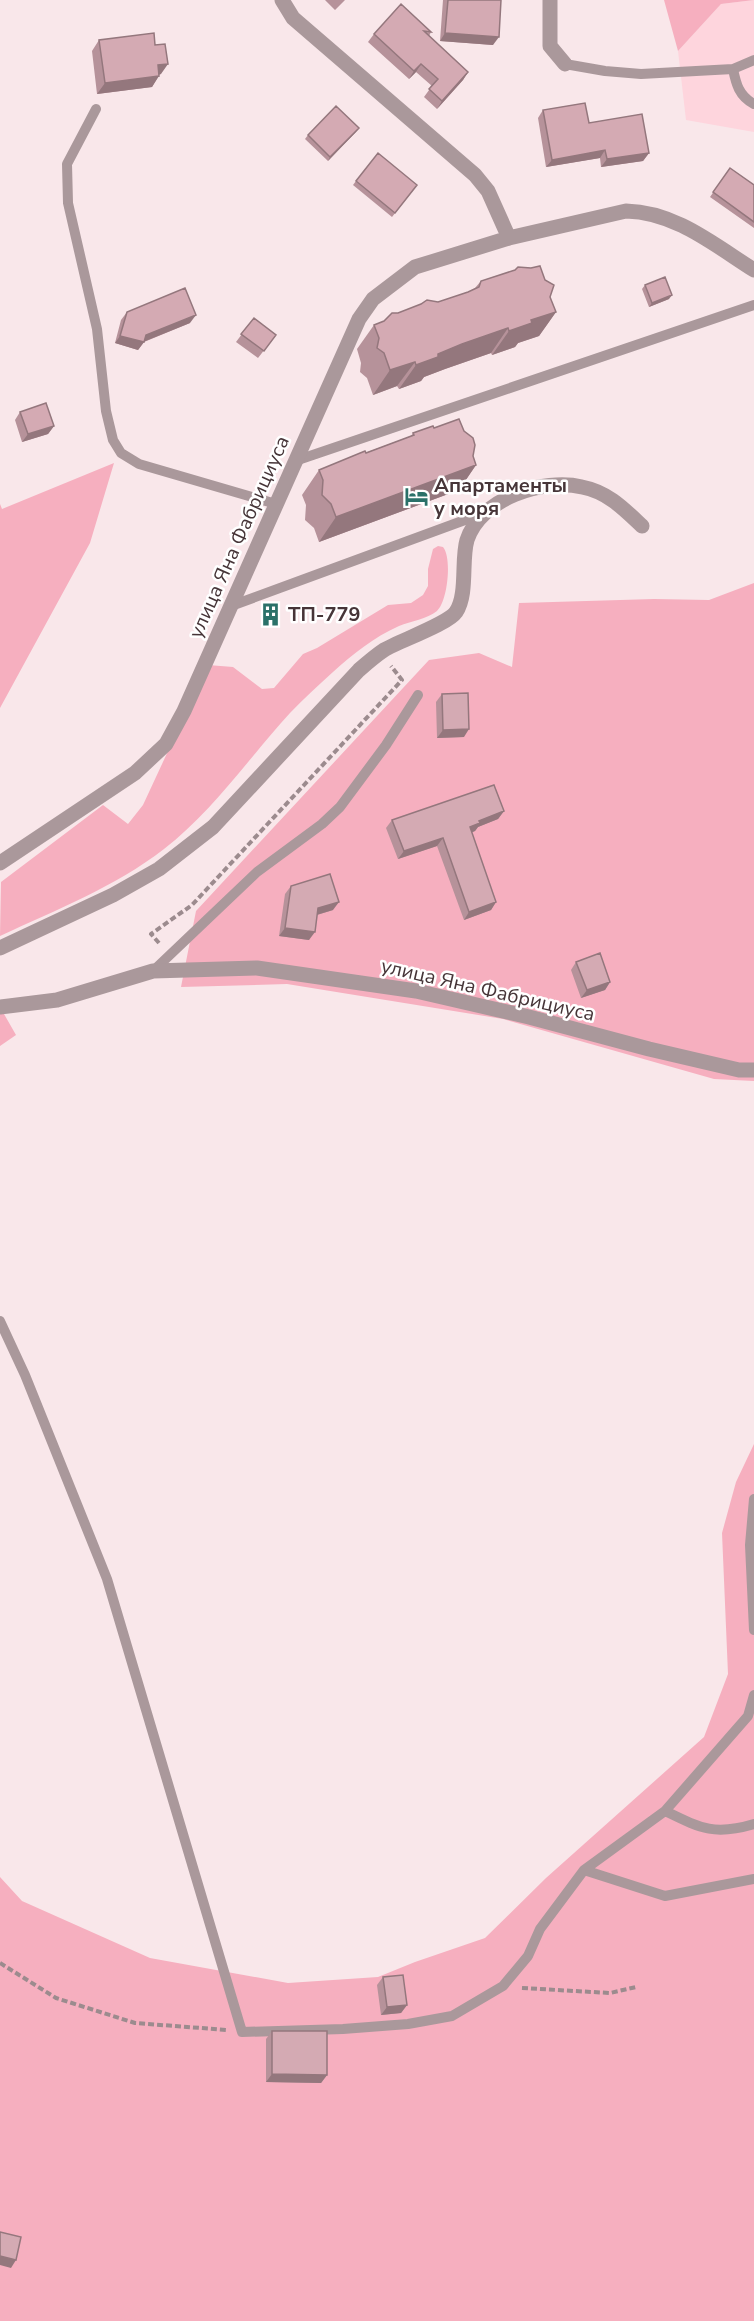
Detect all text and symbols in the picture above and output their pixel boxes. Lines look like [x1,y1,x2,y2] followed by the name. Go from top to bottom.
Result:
[182,432,296,642] street label: улица Яна Фабрициуса
[434,472,567,522] place label: Апартаменты у моря
[403,484,429,510] hotel icon: Апартаменты у моря
[257,601,283,627] building icon: ТП-779
[288,601,360,628] place label: ТП-779
[378,952,598,1028] street label: улица Яна Фабрициуса

